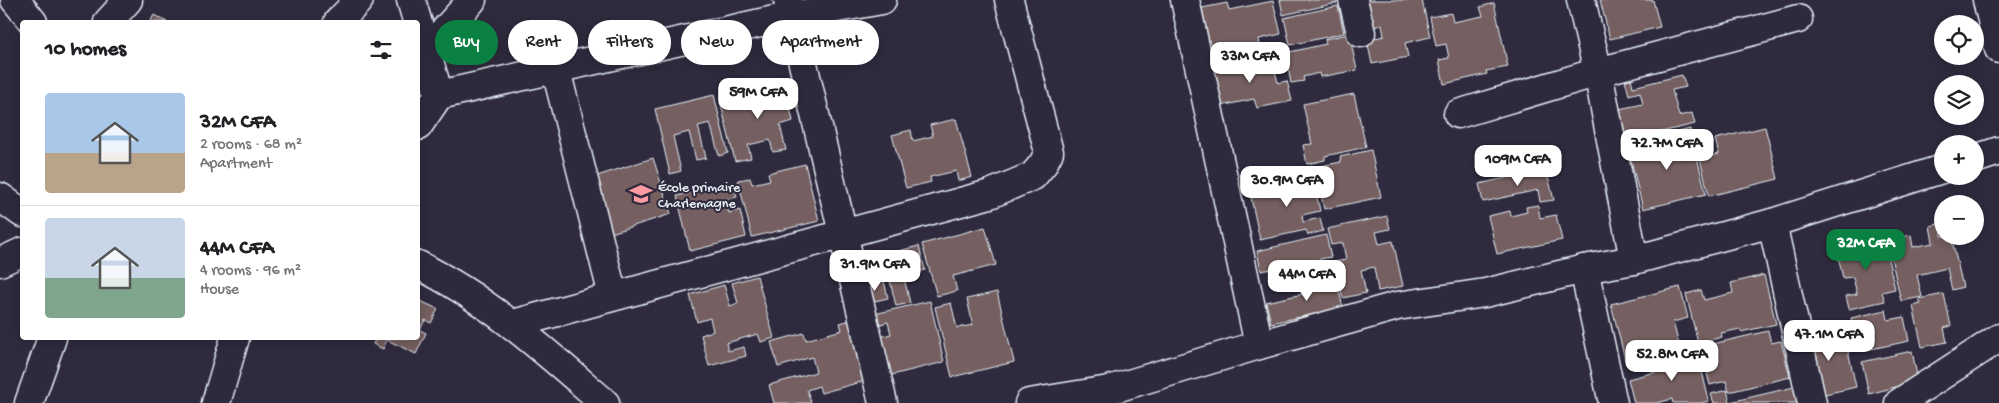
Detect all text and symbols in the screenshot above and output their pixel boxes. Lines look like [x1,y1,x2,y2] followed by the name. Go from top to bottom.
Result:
[1934,15,1984,245] map controls
[1934,15,1984,65] button: locate
[435,20,498,65] chip: Buy
[508,20,578,65] chip: Rent
[588,20,671,65] chip: Filters
[681,20,752,65] chip: New
[762,20,879,65] chip: Apartment
[367,36,395,64] icon: filters
[45,38,126,63] text: 10 homes
[1204,42,1296,84] pin: 33M CFA
[1221,48,1279,67] text: 33M CFA
[1934,75,1984,125] button: layers
[712,78,804,120] pin: 59M CFA
[729,84,787,103] text: 59M CFA
[200,111,275,136] text: 32M CFA
[85,113,145,173] icon: home
[1610,128,1724,171] pin: 72.7M CFA
[1632,135,1702,154] text: 72.7M CFA
[1934,135,1984,185] button: +
[200,136,302,155] text: 2 rooms · 68 m²
[1466,144,1570,187] pin: 109M CFA
[1486,151,1550,170] text: 109M CFA
[200,155,272,174] text: Apartment
[1230,166,1344,208] pin: 30.9M CFA
[1251,172,1323,191] text: 30.9M CFA
[658,180,741,213] place label: École primaire Charlemagne
[628,181,654,207] school or university icon: École primaire Charlemagne
[1934,195,1984,245] button: −
[1820,228,1912,271] pin: 32M CFA
[1837,235,1895,254] text: 32M CFA
[200,237,274,262] text: 44M CFA
[85,238,145,298] icon: home
[818,250,932,292] pin: 31.9M CFA
[841,256,910,275] text: 31.9M CFA
[1261,260,1353,302] pin: 44M CFA
[200,262,301,281] text: 4 rooms · 96 m²
[1279,266,1335,285] text: 44M CFA
[200,281,239,300] text: House
[1772,320,1886,362] pin: 47.1M CFA
[1795,326,1863,345] text: 47.1M CFA
[1615,340,1729,382] pin: 52.8M CFA
[1636,346,1708,365] text: 52.8M CFA

